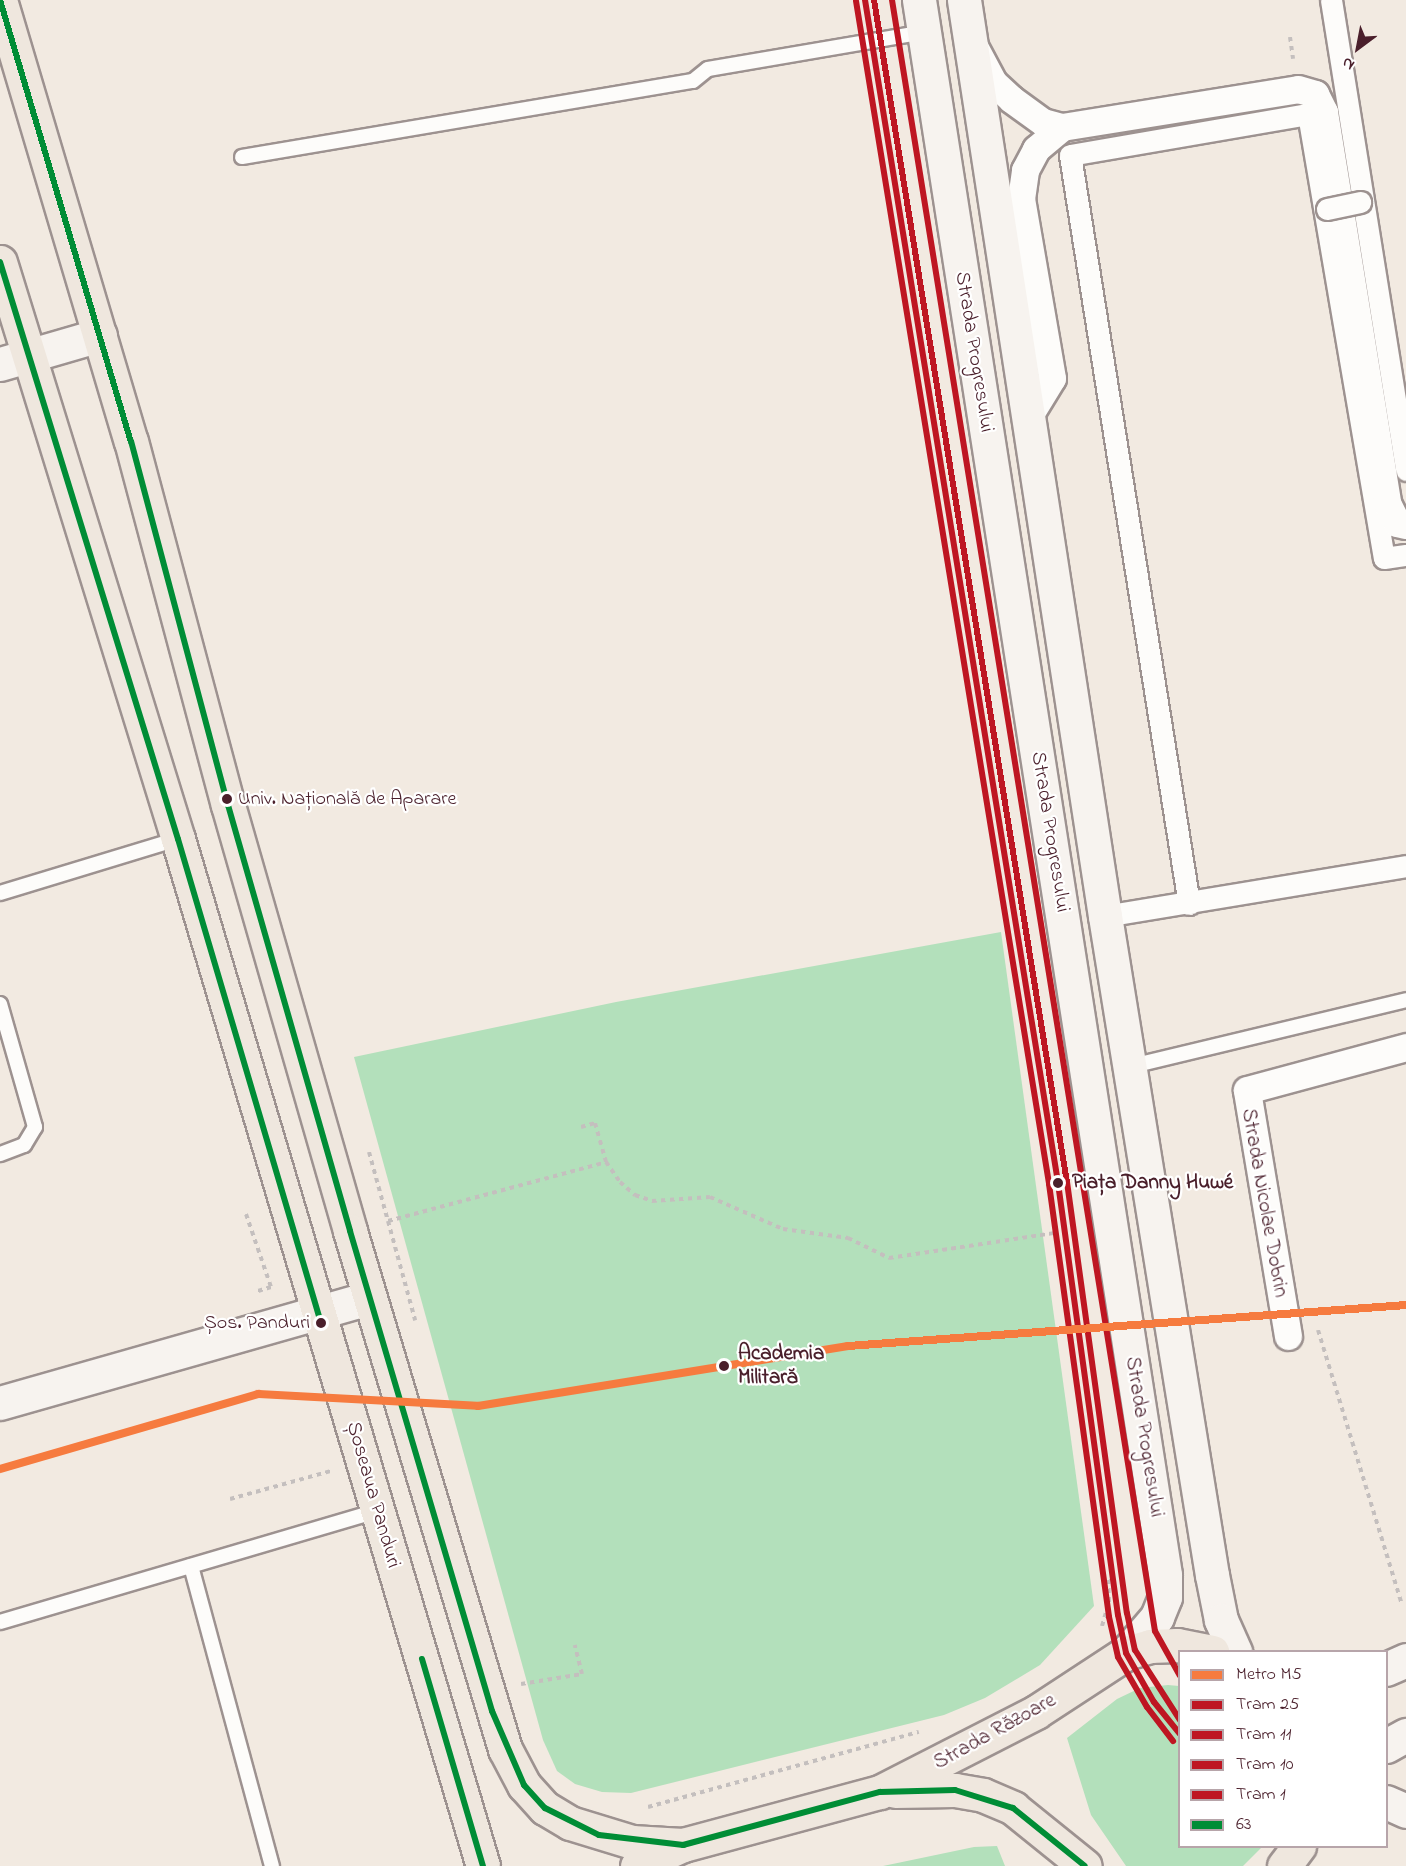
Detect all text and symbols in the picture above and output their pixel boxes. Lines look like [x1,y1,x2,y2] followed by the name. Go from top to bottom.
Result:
[1328,18,1388,78] north arrow
[1338,50,1359,76] text: N
[949,270,999,434] street label: Strada Progresului
[1025,750,1075,914] street label: Strada Progresului
[238,787,456,811] place label: Univ. Națională de Aparare
[221,793,233,805] marker: Univ. Națională de Aparare
[1235,1107,1293,1299] street label: Strada Nicolae Dobrin
[1072,1170,1233,1196] place label: Piața Danny Huwé
[1049,1174,1067,1192] marker: Piața Danny Huwé
[204,1311,310,1335] place label: Șos. Panduri
[315,1317,327,1329] marker: Șos. Panduri
[738,1341,824,1391] place label: Academia Militară
[1119,1355,1169,1519] street label: Strada Progresului
[715,1357,733,1375] marker: Academia Militară
[340,1419,406,1571] street label: Șoseaua Panduri
[1178,1650,1388,1848] legend
[1236,1662,1302,1688] text: Metro M5
[929,1688,1061,1776] street label: Strada Răzoare
[1236,1692,1299,1718] text: Tram 25
[1236,1722,1292,1748] text: Tram 11
[1236,1752,1294,1778] text: Tram 10
[1236,1782,1286,1808] text: Tram 1
[1236,1812,1251,1838] text: 63

